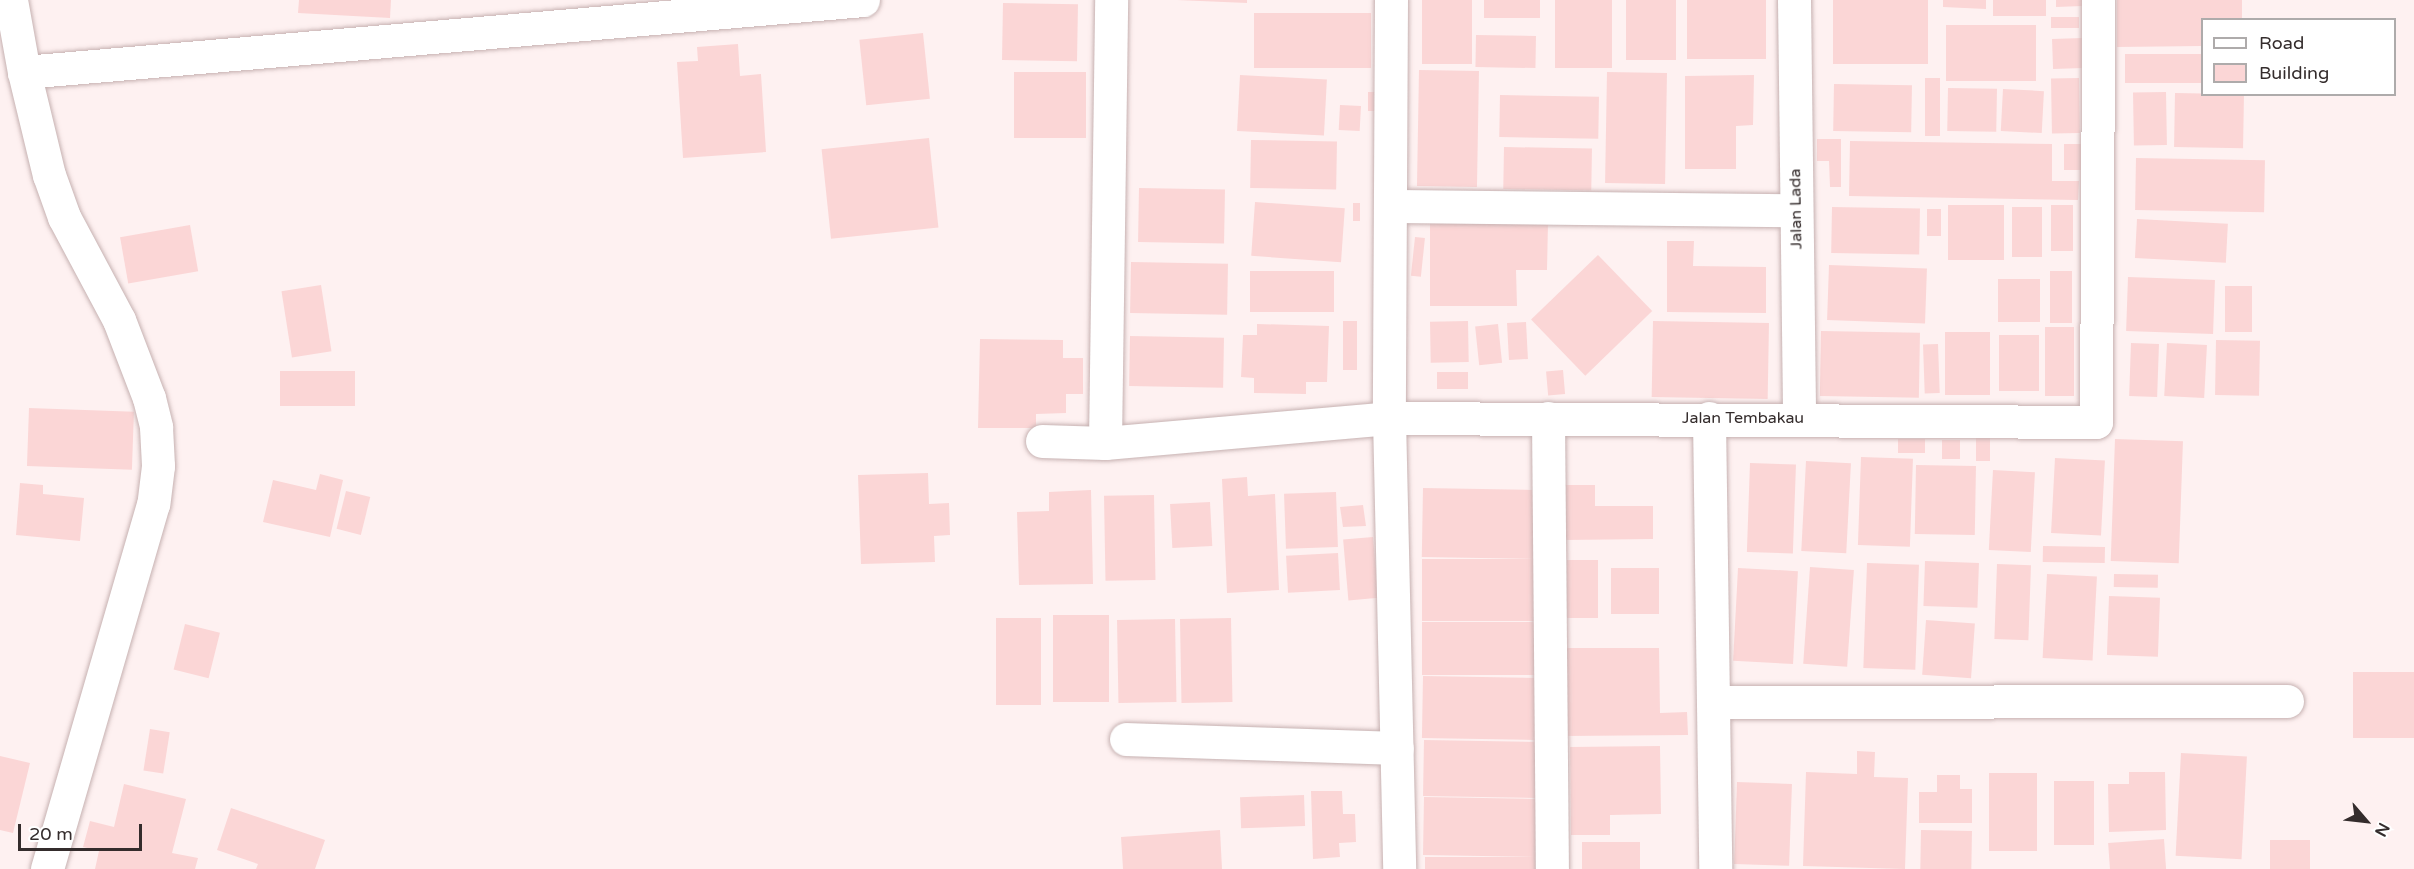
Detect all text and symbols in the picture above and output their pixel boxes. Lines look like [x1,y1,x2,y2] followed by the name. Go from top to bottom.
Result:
[2201,18,2396,96] legend
[2259,32,2304,54] text: Road
[2259,62,2329,84] text: Building
[1786,169,1806,249] street label: Jalan Lada
[1682,408,1804,428] street label: Jalan Tembakau
[2336,791,2396,851] north arrow
[21,812,146,850] scale bar
[2370,819,2394,840] text: N
[29,823,73,845] text: 20 m

